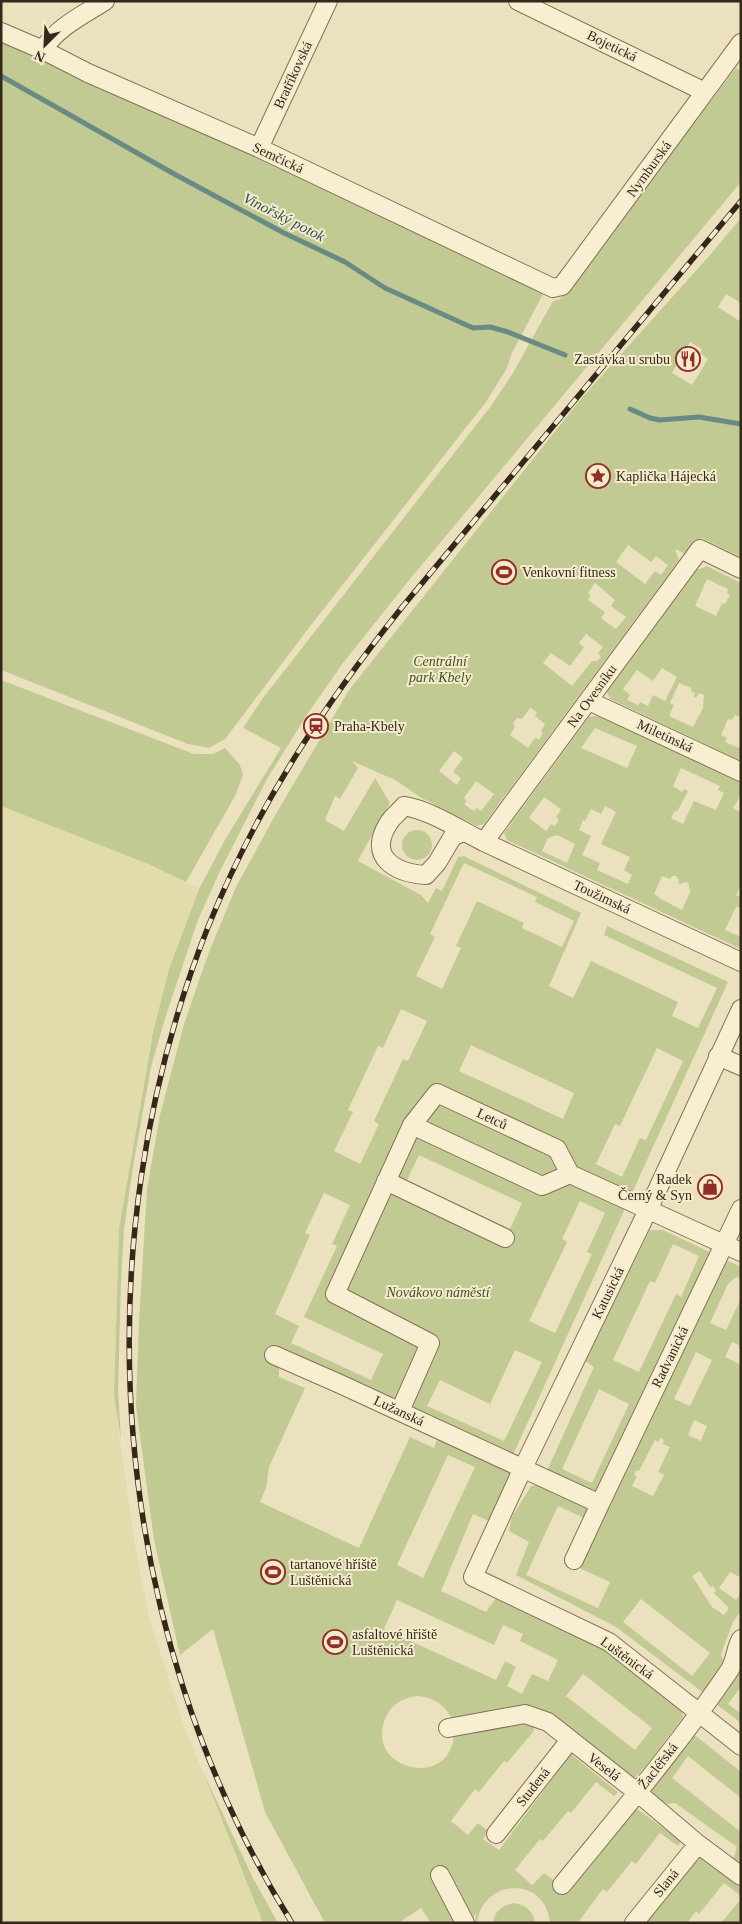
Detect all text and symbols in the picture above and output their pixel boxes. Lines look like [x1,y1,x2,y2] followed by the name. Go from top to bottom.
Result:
[20,20,70,70] north arrow
[585,27,640,65] street label: Bojetická
[271,38,315,111] street label: Bratříkovská
[32,48,48,65] text: N
[624,138,675,200] street label: Nymburská
[250,140,307,177] street label: Semčická
[241,190,328,245] water label: Vinořský potok
[675,346,701,372] restaurant icon: Zastávka u srubu
[574,352,670,367] place label: Zastávka u srubu
[585,463,611,489] place icon: Kaplička Hájecká
[616,469,717,484] place label: Kaplička Hájecká
[491,559,517,585] sports icon: Venkovní fitness
[522,565,616,580] place label: Venkovní fitness
[408,654,472,685] park label: Centrální park Kbely
[564,662,620,730] street label: Na Ovesníku
[303,713,329,739] station icon: Praha-Kbely
[635,717,696,756] street label: Miletínská
[334,719,405,734] place label: Praha-Kbely
[571,877,634,917] street label: Toužimská
[474,1105,510,1133] street label: Letců
[618,1172,692,1203] place label: Radek Černý & Syn
[697,1174,723,1200] shop icon: Radek Černý & Syn
[589,1264,627,1321] street label: Katusická
[385,1285,491,1300] park label: Novákovo náměstí
[649,1323,692,1390] street label: Radvanická
[372,1393,427,1429] street label: Lužanská
[290,1557,377,1588] place label: tartanové hřiště Luštěnická
[260,1559,286,1585] sports icon: tartanové hřiště Luštěnická
[352,1627,437,1658] place label: asfaltové hřiště Luštěnická
[322,1629,348,1655] sports icon: asfaltové hřiště Luštěnická
[598,1634,657,1683] street label: Luštěnická
[635,1739,681,1792] street label: Žacléřská
[585,1750,624,1785] street label: Veselá
[513,1764,553,1809] street label: Studená
[650,1866,682,1900] street label: Slaná

